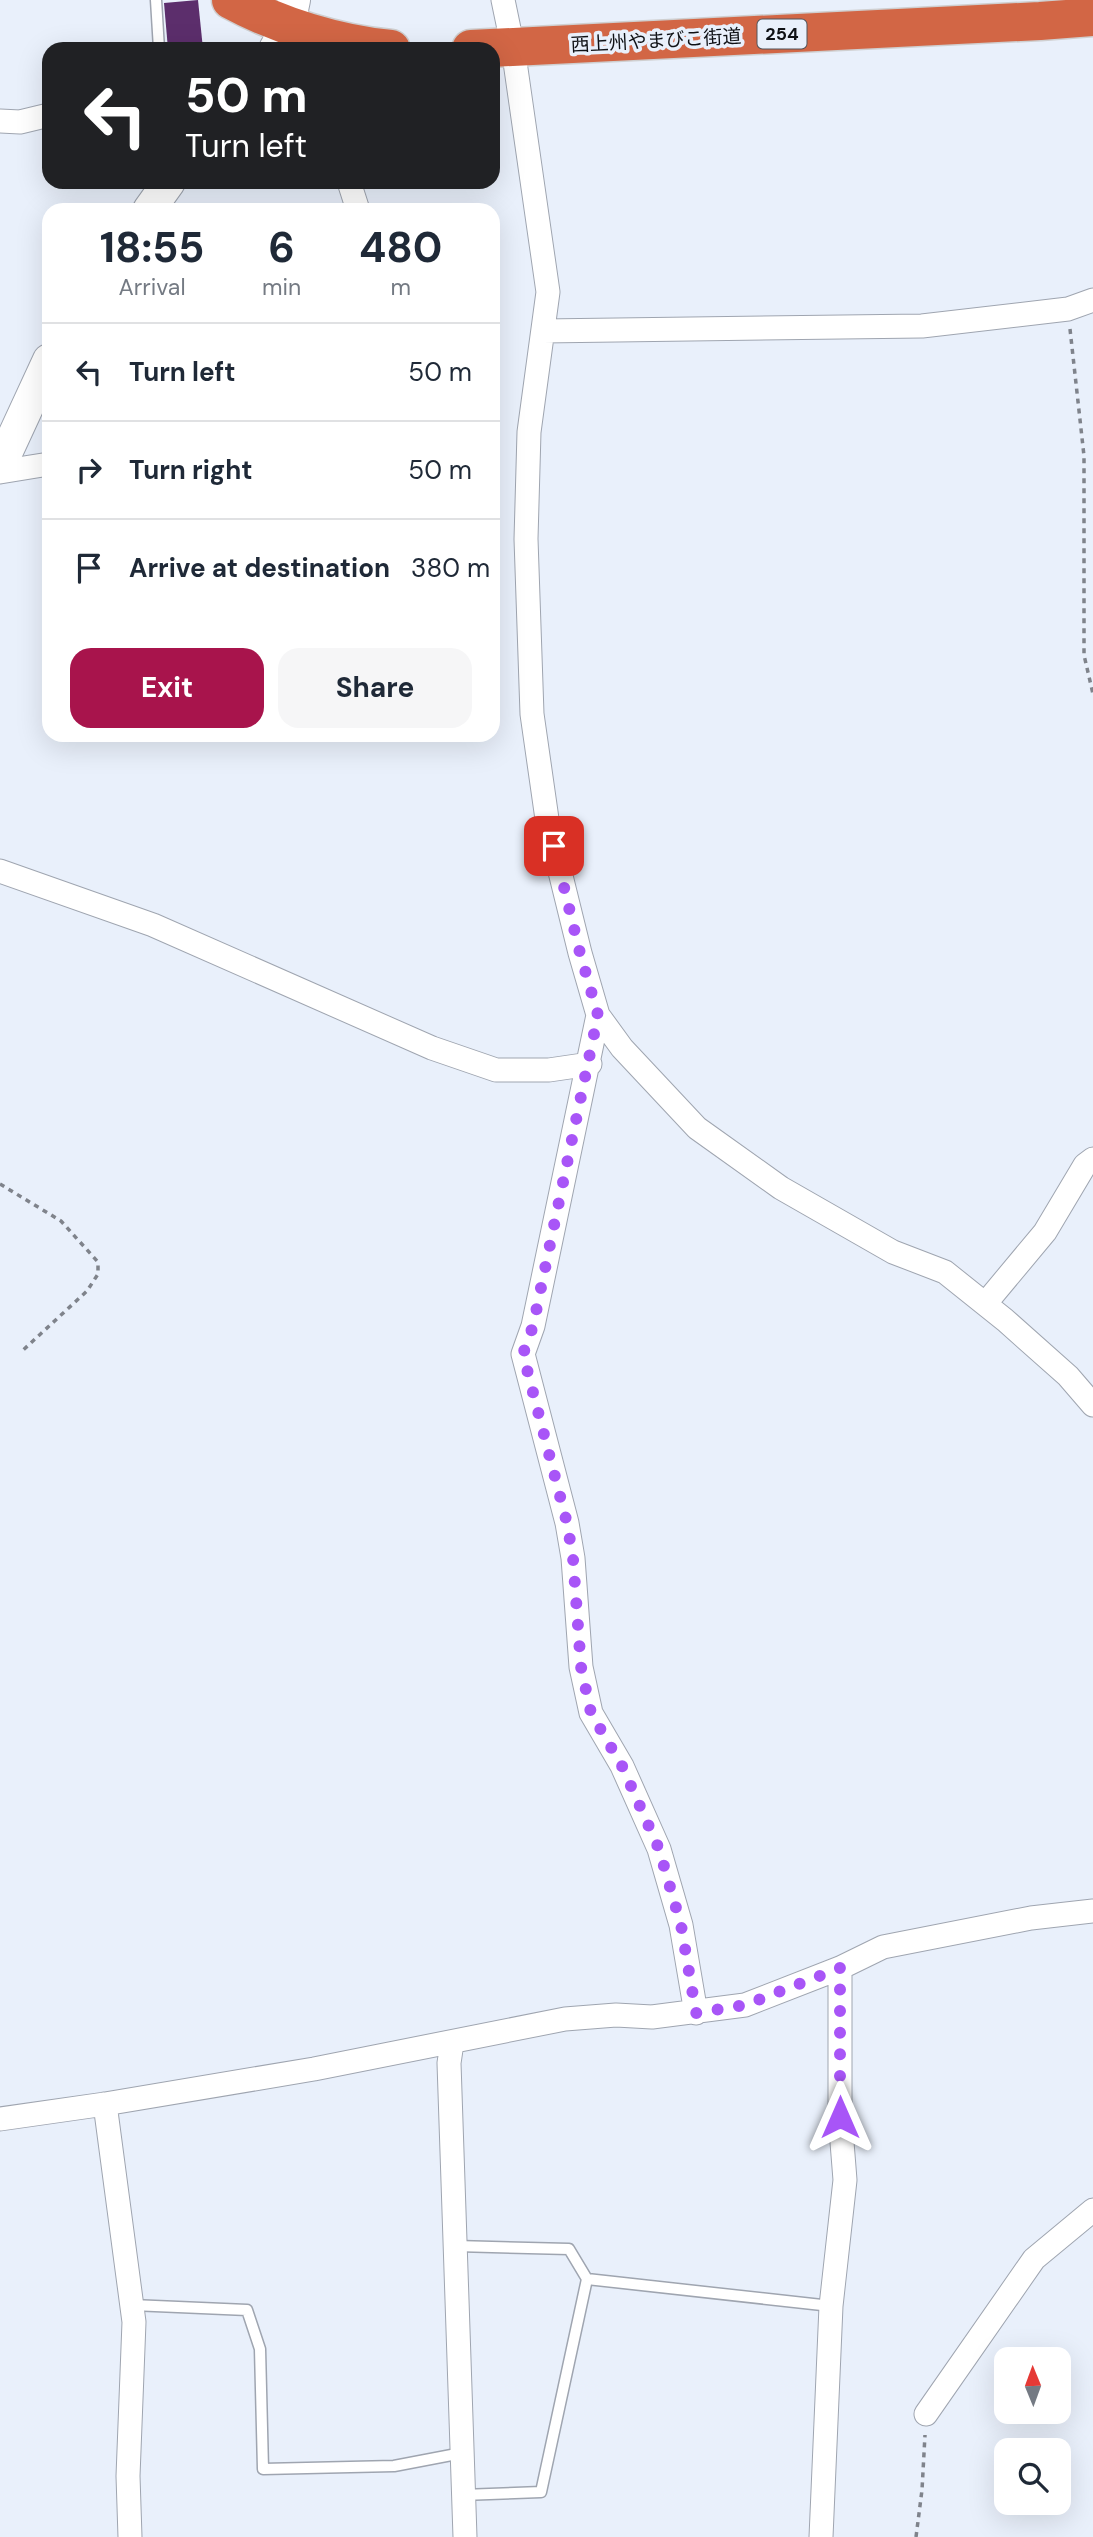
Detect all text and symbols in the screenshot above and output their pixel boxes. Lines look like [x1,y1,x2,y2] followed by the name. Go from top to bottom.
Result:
[758,19,806,48] road number: 254
[570,24,742,57] street label: 西上州やまびこ街道
[185,63,308,127] text: 50 m
[70,70,161,161] icon: left
[185,125,307,167] text: Turn left
[100,220,204,275] text: 18:55
[268,220,295,275] text: 6
[359,220,442,275] text: 480
[119,272,186,302] text: Arrival
[262,272,301,302] text: min
[390,272,411,302] text: m
[70,353,108,391] icon: left
[129,355,236,389] text: Turn left
[408,355,472,389] text: 50 m
[70,451,108,489] icon: right
[129,453,253,487] text: Turn right
[408,453,472,487] text: 50 m
[70,549,108,587] icon: arrive
[129,551,390,585] text: Arrive at destination
[411,551,490,585] text: 380 m
[70,648,264,728] button: Exit
[278,648,472,728] button: Share
[524,816,584,876] pin
[535,827,573,865] icon: arrive
[803,2080,877,2154] position arrow
[994,2347,1071,2424] north arrow
[994,2347,1071,2515] map controls
[994,2438,1071,2515] button: search

